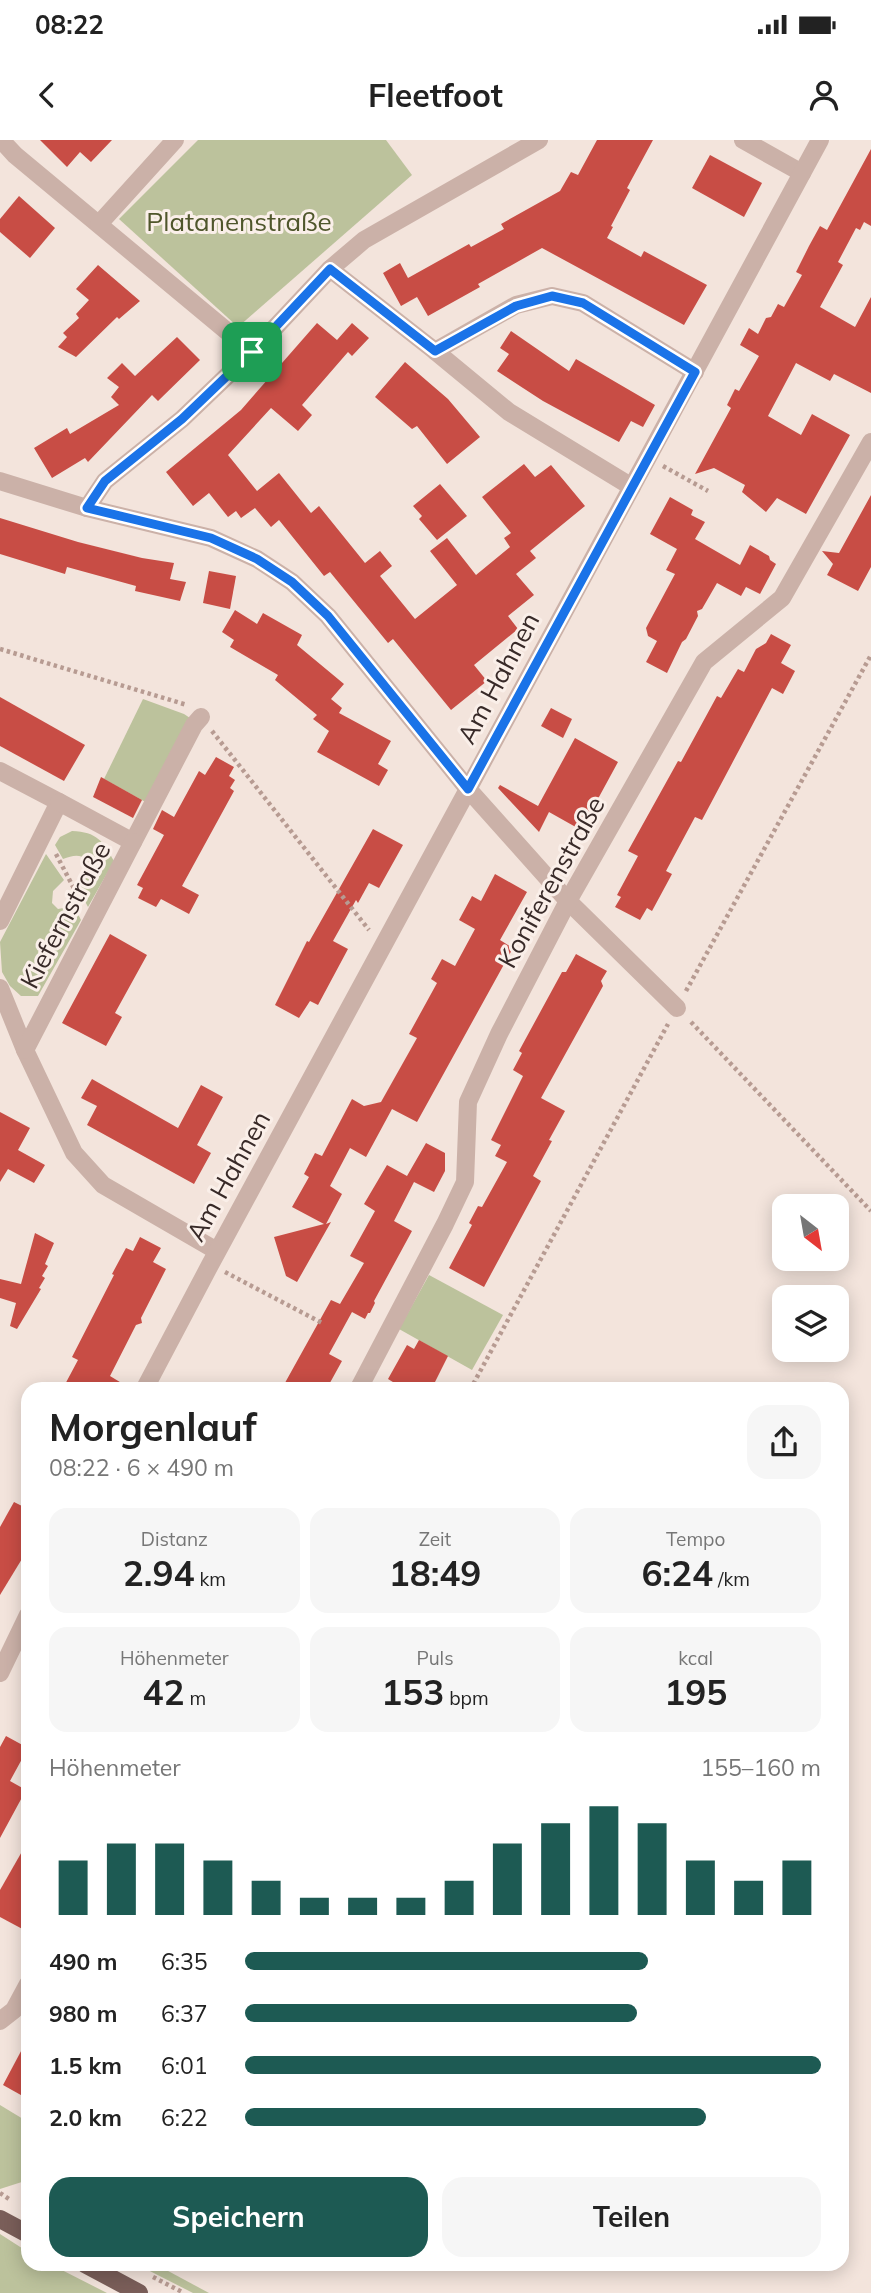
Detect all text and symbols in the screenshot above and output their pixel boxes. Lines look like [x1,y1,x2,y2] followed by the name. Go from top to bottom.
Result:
[35,8,104,41] text: 08:22
[368,75,503,115] text: Fleetfoot
[28,76,66,114] icon: back
[805,76,843,114] icon: person
[146,205,332,238] park label: Platanenstraße
[222,322,282,382] pin
[233,333,271,371] icon: arrive
[450,607,546,749] street label: Am Hahnen
[490,790,612,974] street label: Koniferenstraße
[13,836,117,994] street label: Kiefernstraße
[179,1105,277,1247] street label: Am Hahnen
[772,1194,849,1270] north arrow
[772,1194,849,1362] map controls
[772,1285,849,1362] button: layers
[49,1403,257,1451] text: Morgenlauf
[747,1405,821,1479] button: share
[49,1453,234,1482] text: 08:22 · 6 × 490 m
[141,1527,208,1551] text: Distanz
[419,1527,451,1551] text: Zeit
[666,1527,725,1551] text: Tempo
[123,1551,194,1595] text: 2.94
[389,1551,481,1595] text: 18:49
[641,1551,713,1595] text: 6:24
[194,1567,226,1591] text: km
[713,1567,750,1591] text: /km
[120,1646,229,1670] text: Höhenmeter
[416,1646,454,1670] text: Puls
[678,1646,713,1670] text: kcal
[142,1670,185,1714] text: 42
[381,1670,444,1714] text: 153
[664,1670,727,1714] text: 195
[185,1686,206,1710] text: m
[444,1686,489,1710] text: bpm
[49,1753,181,1782] text: Höhenmeter
[700,1753,821,1782] text: 155–160 m
[49,1947,117,1976] text: 490 m
[161,1947,208,1976] text: 6:35
[49,1999,117,2028] text: 980 m
[161,1999,208,2028] text: 6:37
[49,2051,122,2080] text: 1.5 km
[161,2051,208,2080] text: 6:01
[49,2103,122,2132] text: 2.0 km
[161,2103,208,2132] text: 6:22
[49,2177,428,2257] button: Speichern
[442,2177,821,2257] button: Teilen

